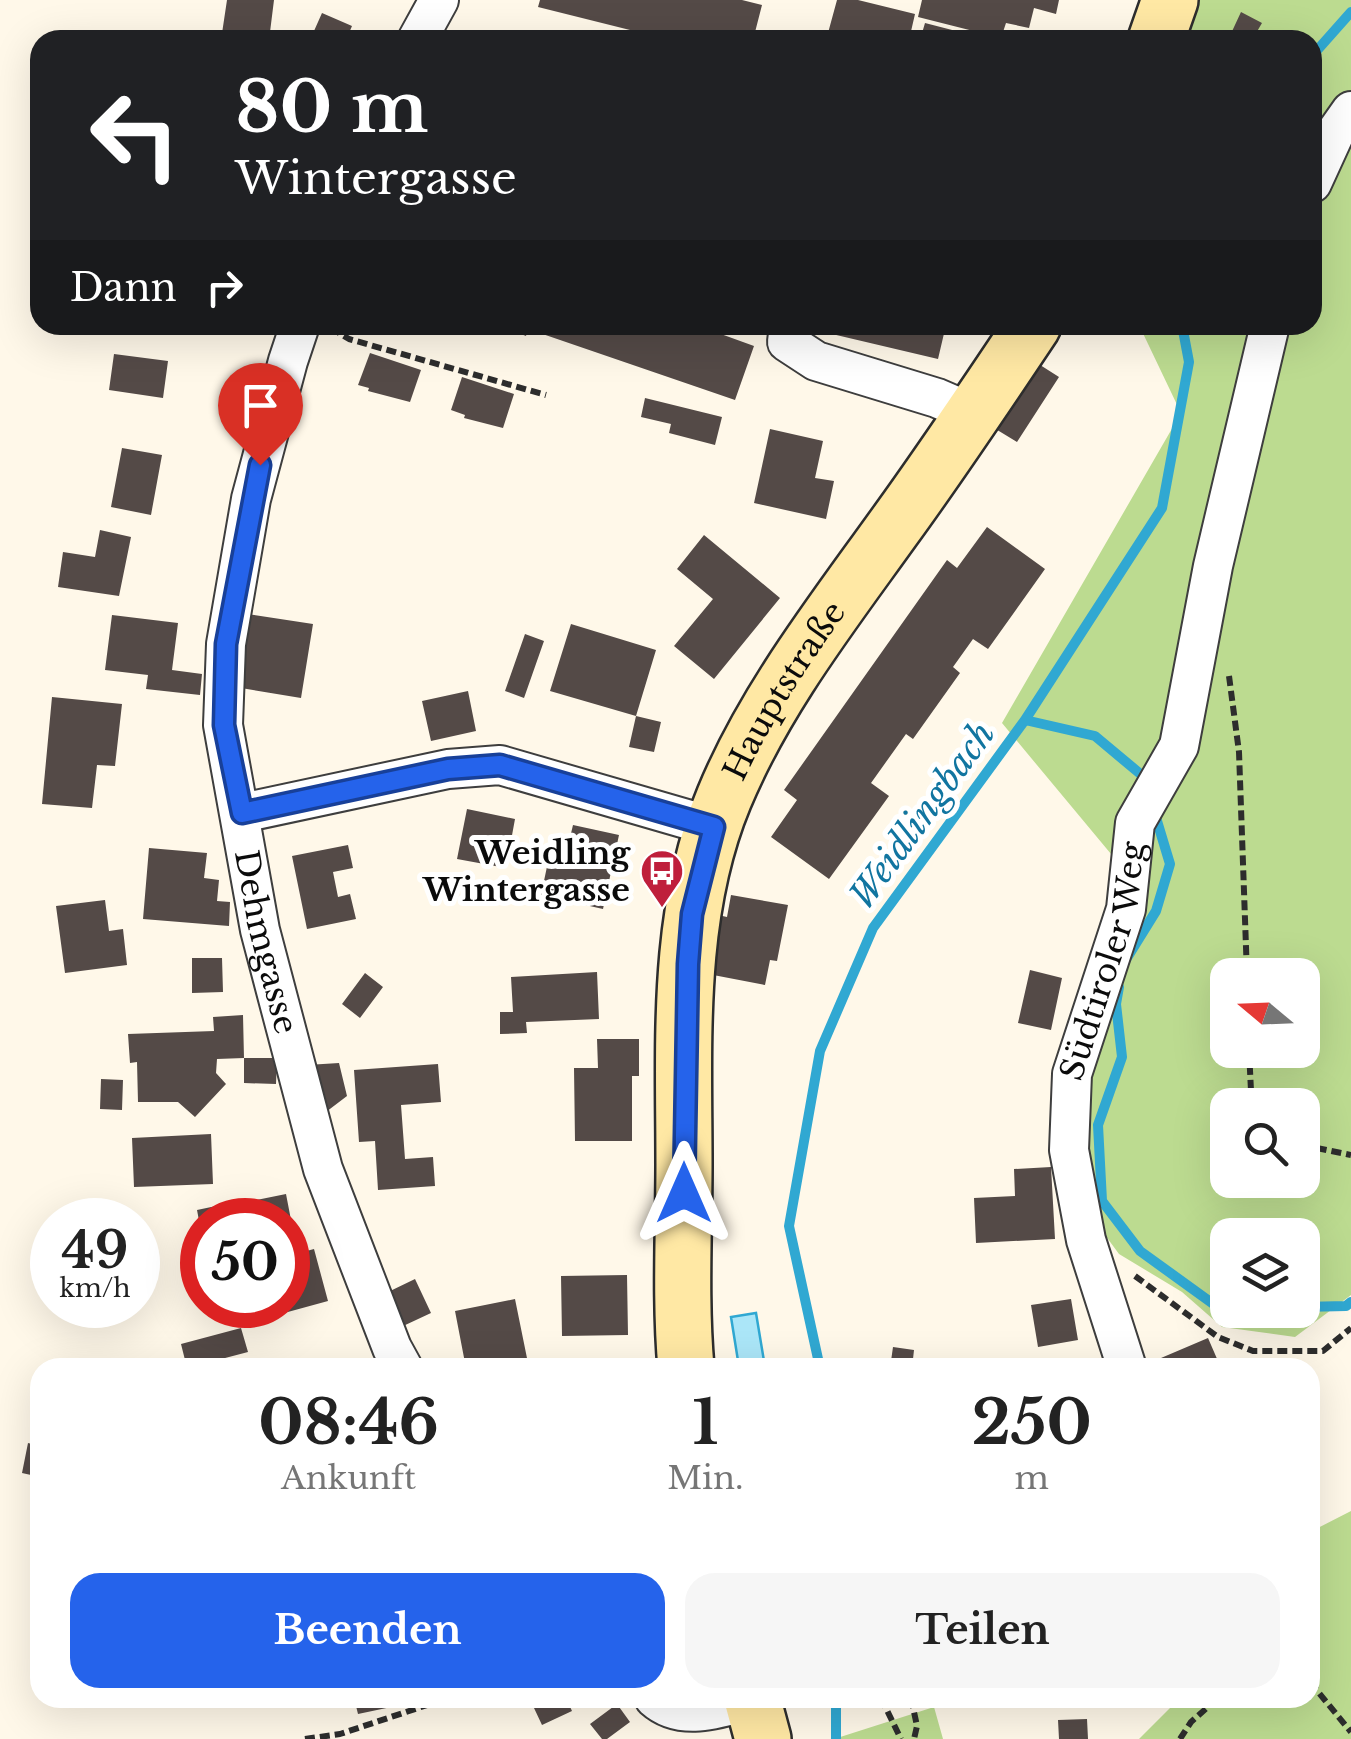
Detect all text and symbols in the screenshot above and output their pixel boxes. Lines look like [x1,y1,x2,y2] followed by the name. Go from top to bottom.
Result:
[235,64,428,151] text: 80 m
[70,70,200,200] icon: left
[235,150,517,206] text: Wintergasse
[197,260,252,315] icon: right
[70,264,177,311] text: Dann
[218,363,303,466] pin
[233,378,288,433] icon: arrive
[715,594,854,787] street label: Hauptstraße
[840,713,1004,916] water label: Weidlingbach
[422,833,631,910] place label: Weidling Wintergasse
[1051,839,1153,1085] street label: Südtiroler Weg
[226,847,306,1038] street label: Dehmgasse
[639,848,685,909] bus stop icon: Weidling Wintergasse
[1210,958,1320,1068] north arrow
[1210,958,1320,1328] map controls
[1210,1088,1320,1198] button: search
[632,1141,736,1245] position arrow
[180,1198,310,1328] speed limit sign: 50
[1210,1218,1320,1328] button: layers
[62,1219,128,1282] text: 49
[60,1273,130,1304] text: km/h
[258,1386,439,1460] text: 08:46
[692,1386,718,1460] text: 1
[972,1386,1092,1460] text: 250
[281,1458,416,1498] text: Ankunft
[667,1458,744,1498] text: Min.
[1015,1458,1049,1498] text: m
[70,1573,665,1688] button: Beenden
[685,1573,1280,1688] button: Teilen

